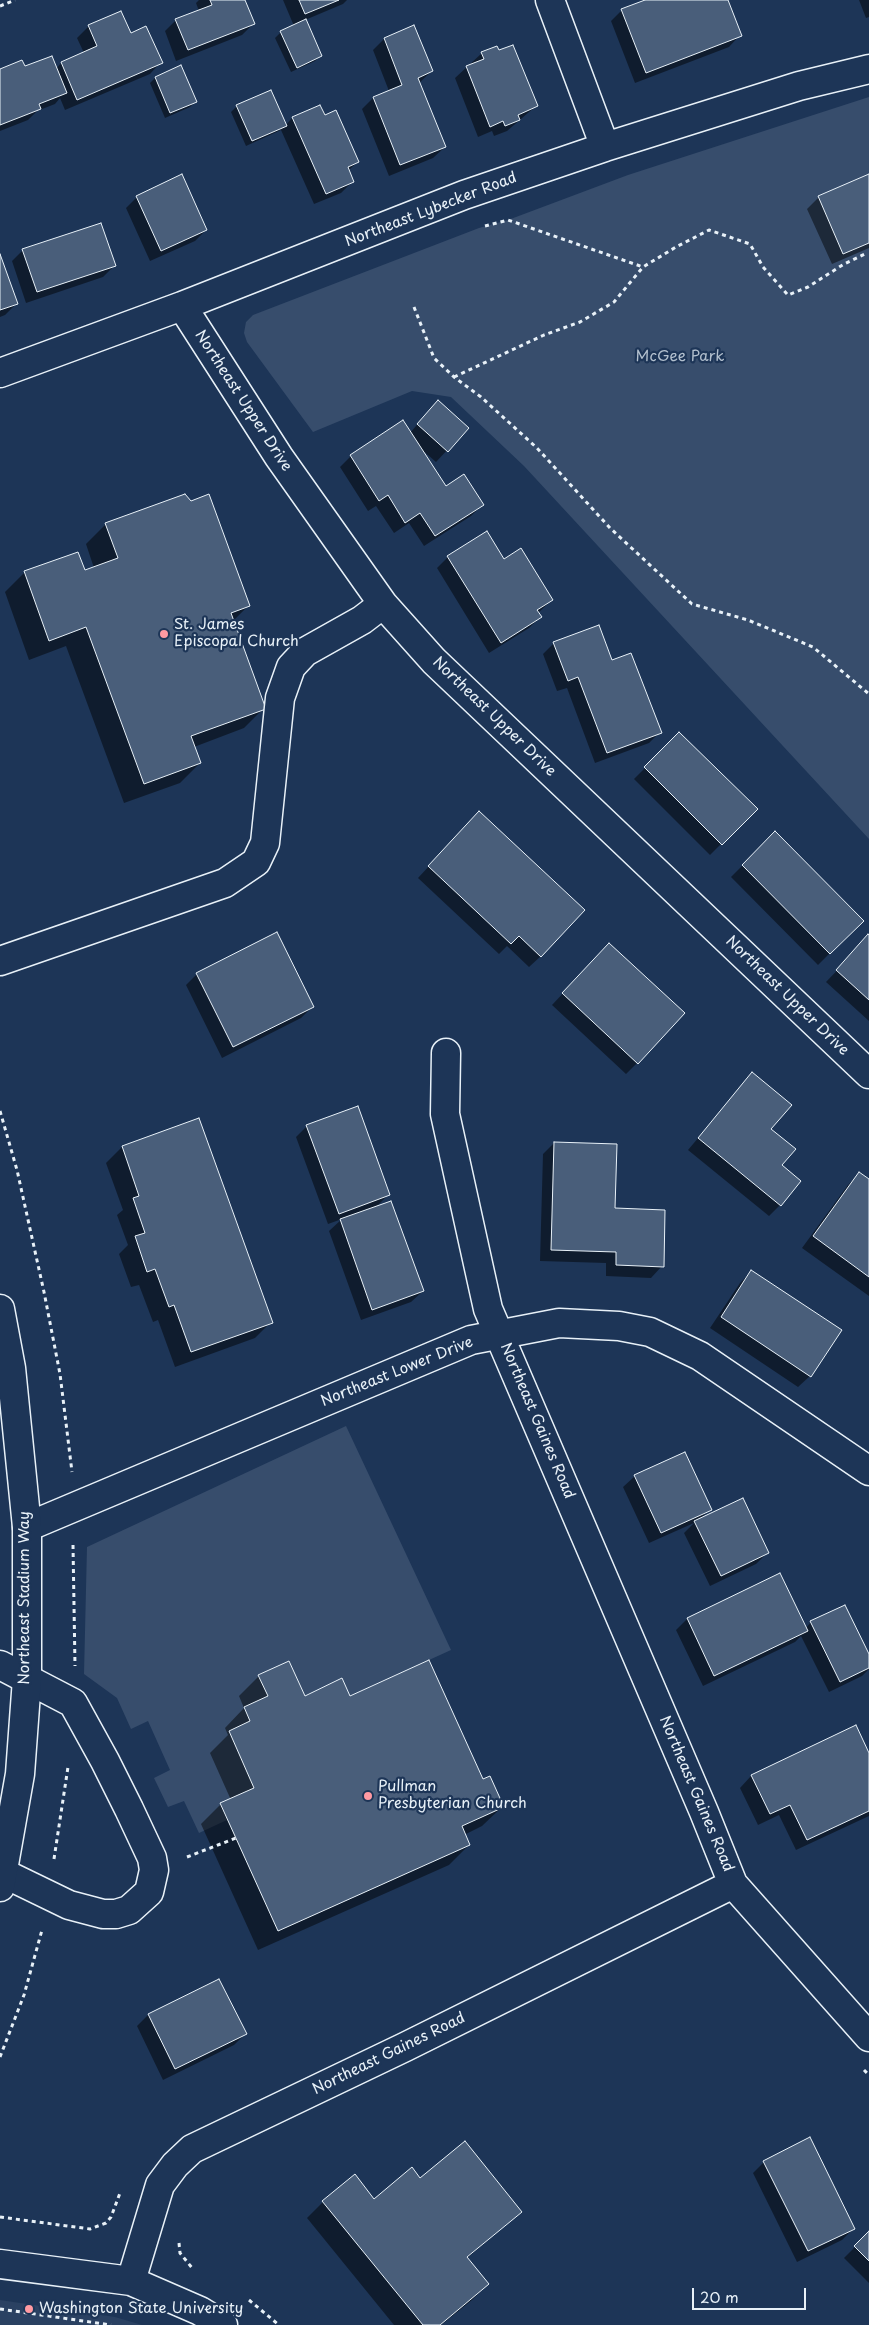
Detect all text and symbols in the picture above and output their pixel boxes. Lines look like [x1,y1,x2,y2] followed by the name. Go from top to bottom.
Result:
[343,169,519,251] street label: Northeast Lybecker Road
[191,327,295,475] street label: Northeast Upper Drive
[636,348,724,366] park label: McGee Park
[174,616,299,651] place label: St. James Episcopal Church
[158,628,170,640] marker: St. James Episcopal Church
[429,653,559,781] street label: Northeast Upper Drive
[722,932,852,1060] street label: Northeast Upper Drive
[318,1333,476,1411] street label: Northeast Lower Drive
[496,1340,578,1502] street label: Northeast Gaines Road
[16,1511,34,1685] street label: Northeast Stadium Way
[655,1713,737,1875] street label: Northeast Gaines Road
[378,1778,527,1813] place label: Pullman Presbyterian Church
[362,1790,374,1802] marker: Pullman Presbyterian Church
[310,2009,468,2099] street label: Northeast Gaines Road
[694,2278,808,2310] scale bar
[700,2285,739,2308] text: 20 m
[39,2300,243,2318] place label: Washington State University
[23,2303,35,2315] marker: Washington State University

